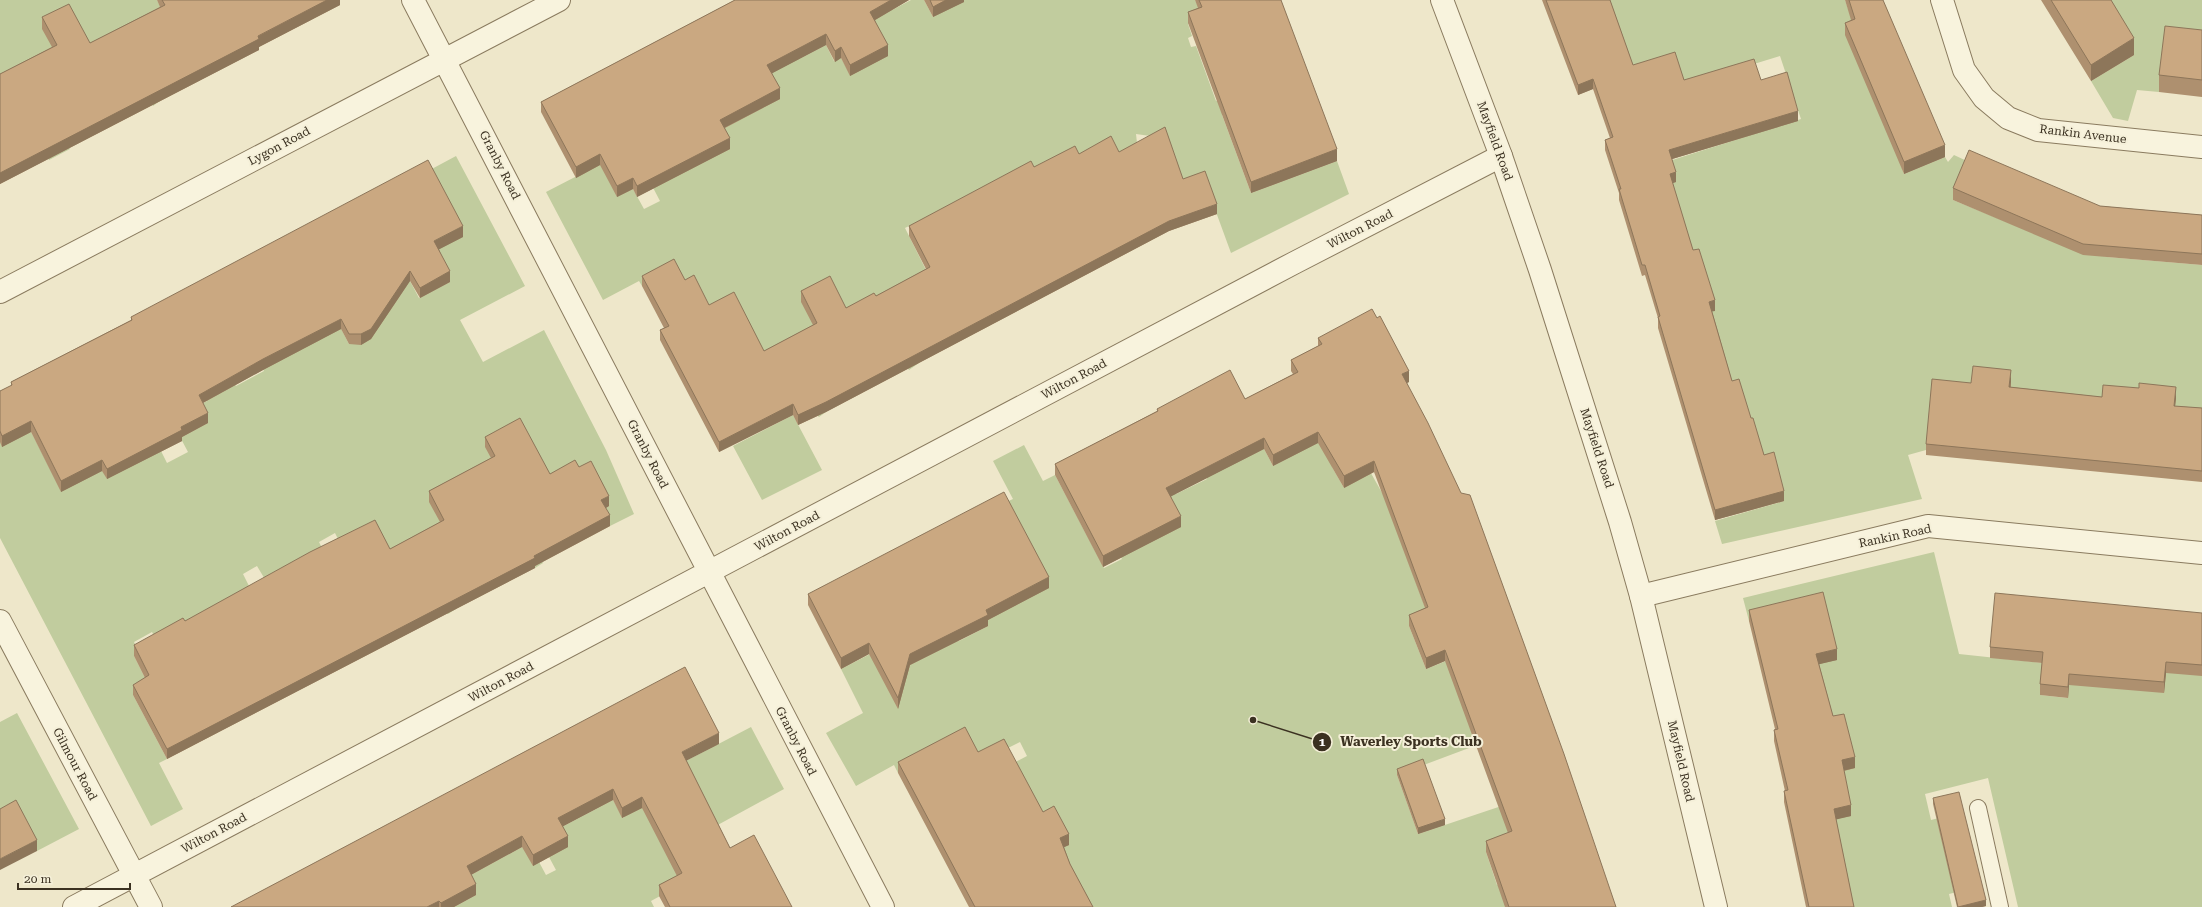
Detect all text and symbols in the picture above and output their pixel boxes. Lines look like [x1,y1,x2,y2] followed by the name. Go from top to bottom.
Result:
[1474,100,1516,183] street label: Mayfield Road
[2039,122,2128,146] street label: Rankin Avenue
[246,124,313,168] street label: Lygon Road
[477,128,523,202] street label: Granby Road
[1325,206,1395,252] street label: Wilton Road
[1039,356,1109,402] street label: Wilton Road
[1578,406,1617,490] street label: Mayfield Road
[625,417,671,491] street label: Granby Road
[752,508,822,554] street label: Wilton Road
[1857,521,1933,551] street label: Rankin Road
[466,659,536,705] street label: Wilton Road
[773,704,819,778] street label: Granby Road
[1665,719,1697,803] street label: Mayfield Road
[50,725,100,803] street label: Gilmour Road
[1312,729,1490,754] callout: Waverley Sports Club
[1340,734,1482,749] text: Waverley Sports Club
[1319,735,1326,749] text: 1
[179,810,249,856] street label: Wilton Road
[18,865,130,891] scale bar
[24,872,51,886] text: 20 m

